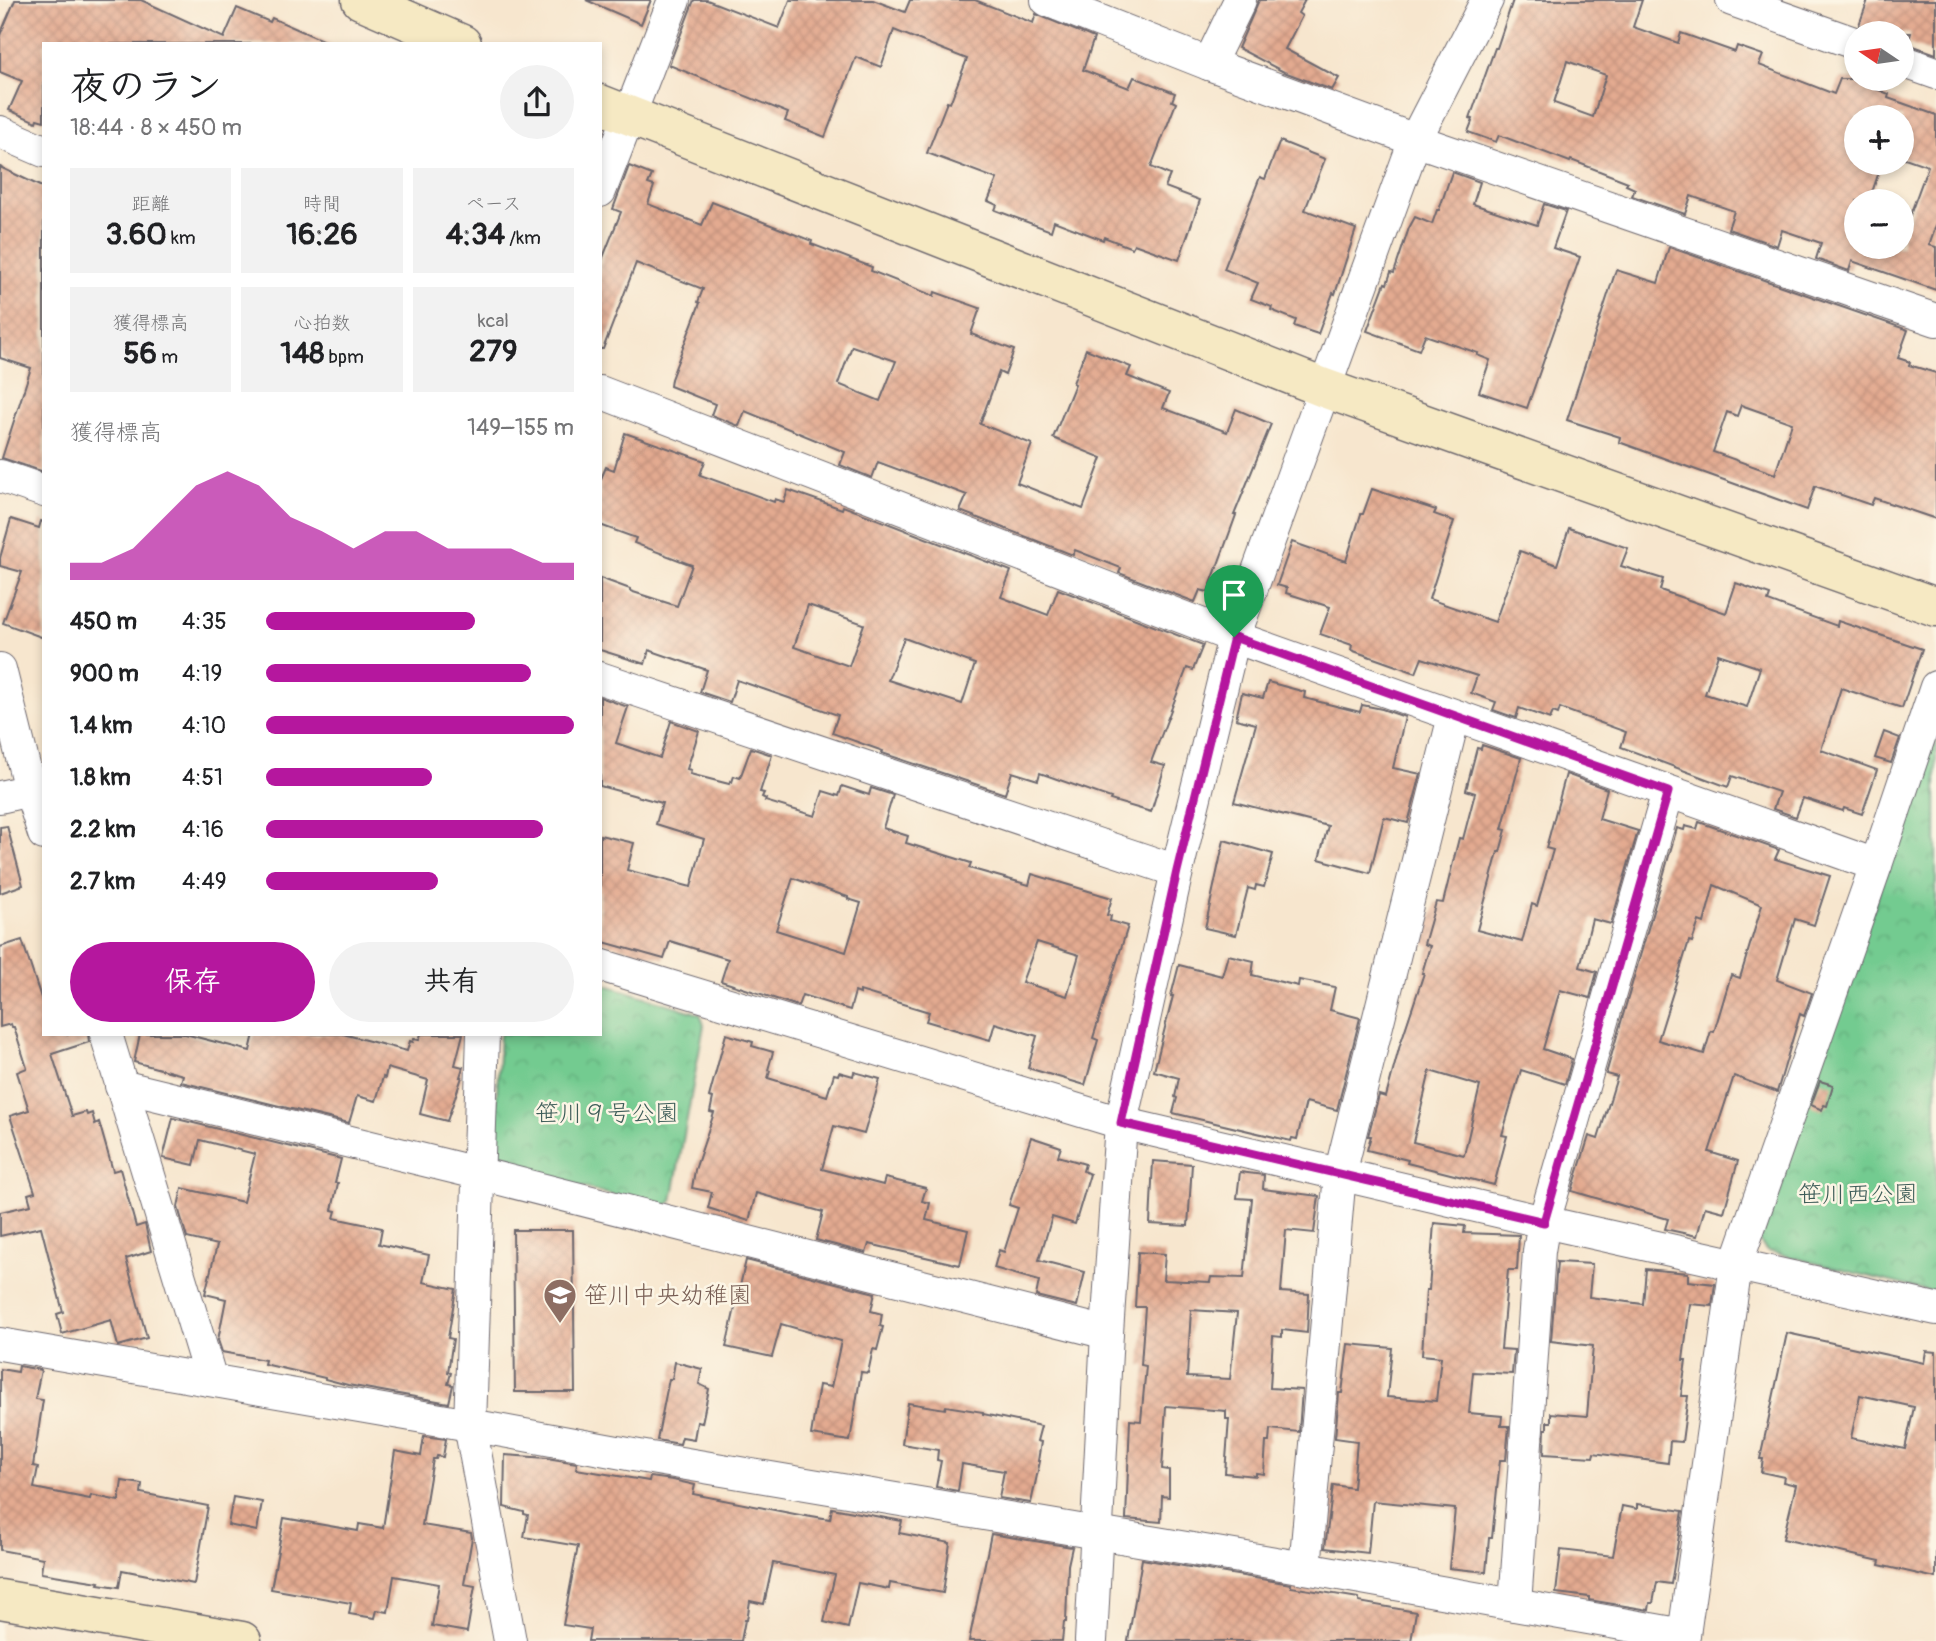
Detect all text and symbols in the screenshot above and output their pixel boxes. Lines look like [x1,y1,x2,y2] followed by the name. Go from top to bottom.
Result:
[1844,21,1914,91] north arrow
[1844,21,1914,259] map controls
[70,63,222,111] text: 夜のラン
[500,65,574,139] button: share
[1844,105,1914,175] button: +
[70,113,242,142] text: 18:44 · 8 × 450 m
[1844,189,1914,259] button: −
[132,192,170,216] text: 距離
[303,192,341,216] text: 時間
[465,192,521,216] text: ペース
[106,216,167,253] text: 3.60
[286,216,358,253] text: 16:26
[446,216,505,253] text: 4:34
[167,226,196,250] text: km
[505,226,541,250] text: /km
[478,309,509,333] text: kcal
[113,311,189,335] text: 獲得標高
[293,311,351,335] text: 心拍数
[469,333,517,370] text: 279
[123,335,157,372] text: 56
[280,335,324,372] text: 148
[157,345,178,369] text: m
[324,345,364,369] text: bpm
[467,413,574,442] text: 149–155 m
[70,418,162,447] text: 獲得標高
[1204,565,1264,637] pin
[1215,576,1253,614] icon: arrive
[70,607,137,636] text: 450 m
[182,607,227,636] text: 4:35
[70,659,139,688] text: 900 m
[182,659,222,688] text: 4:19
[70,711,132,740] text: 1.4 km
[182,711,226,740] text: 4:10
[70,763,131,792] text: 1.8 km
[182,763,223,792] text: 4:51
[70,815,136,844] text: 2.2 km
[182,815,224,844] text: 4:16
[70,867,135,896] text: 2.7 km
[182,867,227,896] text: 4:49
[70,942,315,1022] button: 保存
[329,942,574,1022] button: 共有
[535,1099,679,1128] park label: 笹川９号公園
[1798,1180,1918,1209] park label: 笹川西公園
[541,1276,579,1325] school or university icon: 笹川中央幼稚園
[584,1281,752,1310] place label: 笹川中央幼稚園

